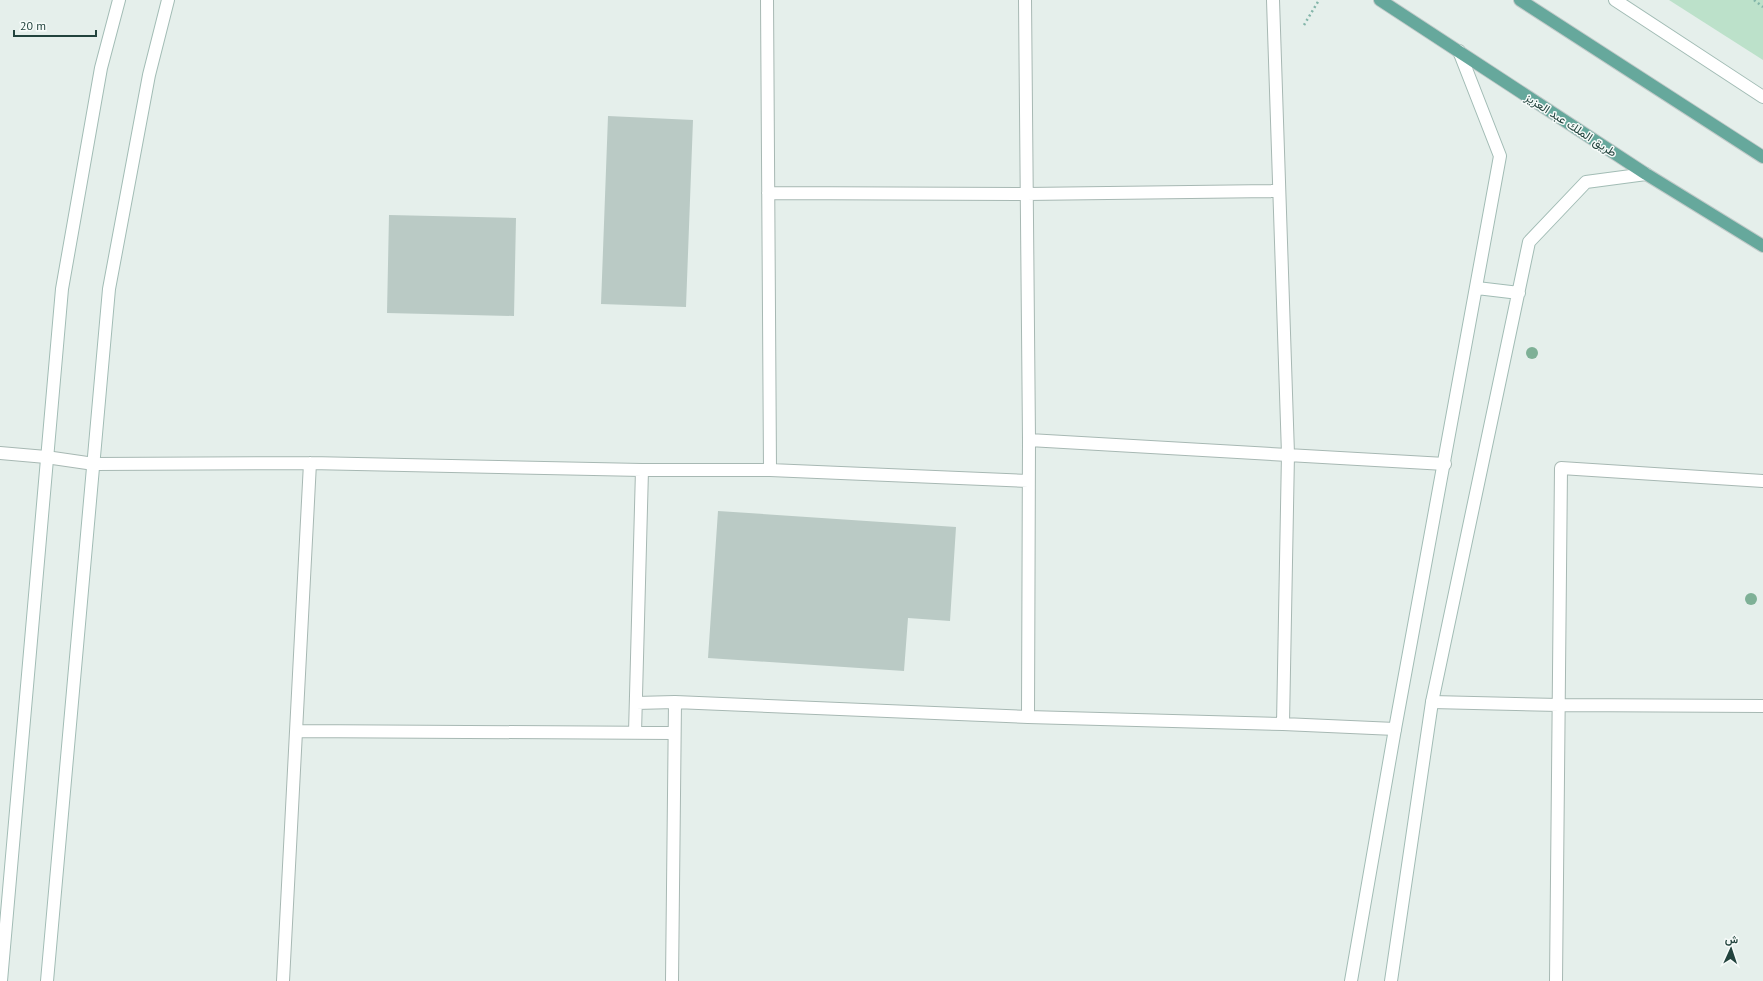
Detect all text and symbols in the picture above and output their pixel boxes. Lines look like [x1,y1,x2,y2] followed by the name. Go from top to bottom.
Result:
[14,12,96,38] scale bar
[20,18,46,33] text: 20 m
[1521,89,1620,161] street label: طريق الملك عبد العزيز
[1711,929,1751,969] north arrow
[1725,932,1738,946] text: ش

